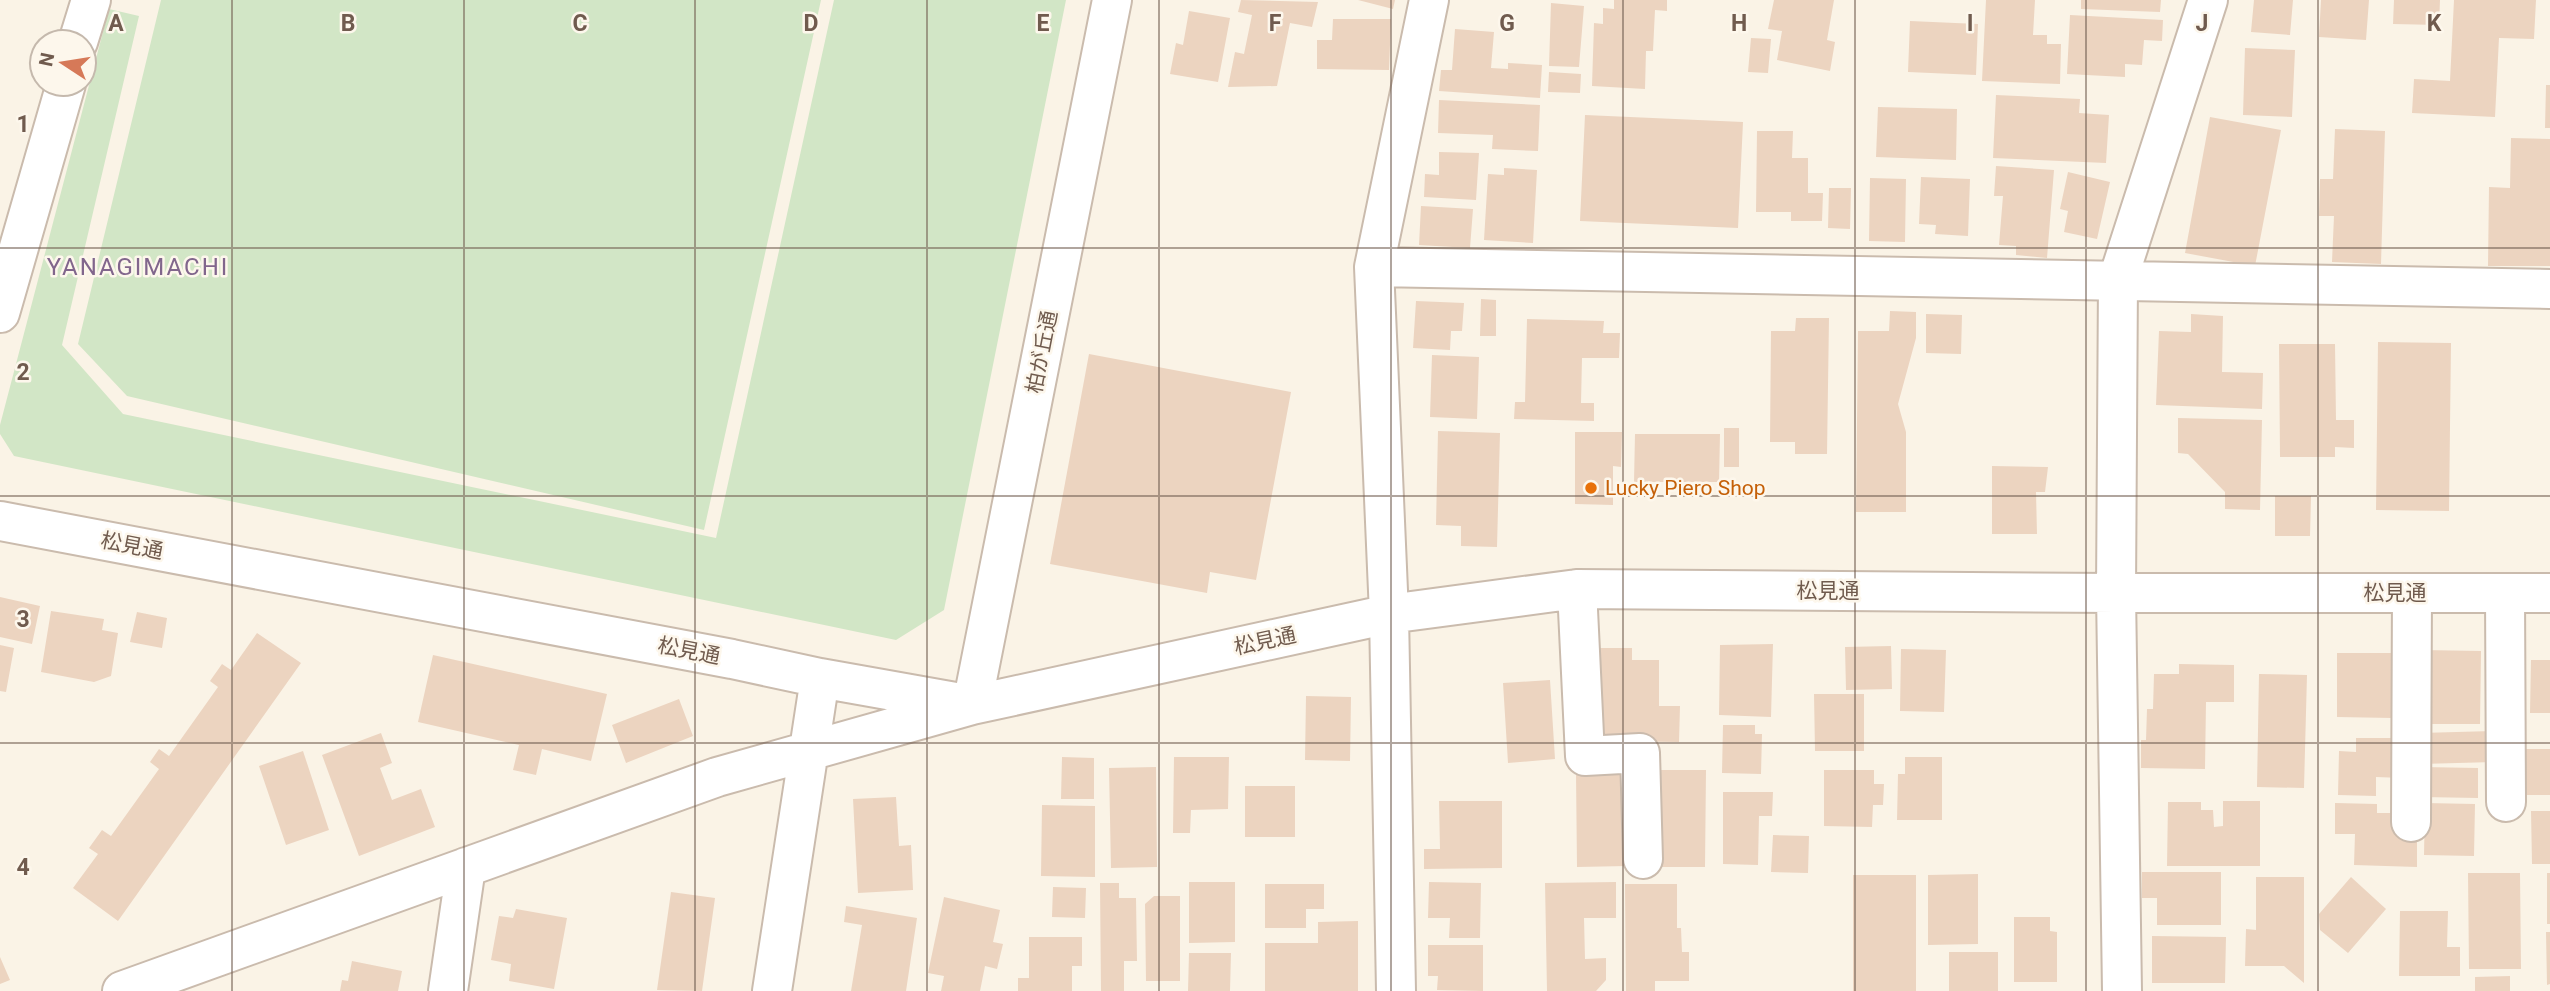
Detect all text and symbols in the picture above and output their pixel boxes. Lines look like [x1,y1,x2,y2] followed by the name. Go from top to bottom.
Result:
[108,10,124,37] text: A
[341,10,355,37] text: B
[572,10,588,37] text: C
[804,10,818,37] text: D
[1037,10,1050,37] text: E
[1269,10,1282,37] text: F
[1499,10,1515,37] text: G
[1731,10,1747,37] text: H
[1967,10,1973,37] text: I
[2196,10,2208,37] text: J
[2427,10,2442,37] text: K
[28,28,98,98] north arrow
[34,51,60,69] text: N
[16,111,30,138] text: 1
[47,253,229,281] district label: YANAGIMACHI
[1022,308,1062,396] street label: 柏が丘通
[16,359,30,386] text: 2
[1605,476,1766,500] place label: Lucky Piero Shop
[1583,480,1599,496] marker: Lucky Piero Shop
[99,528,165,564] street label: 松見通
[1797,579,1860,603] street label: 松見通
[2364,581,2427,605] street label: 松見通
[16,606,30,633] text: 3
[1232,623,1298,659] street label: 松見通
[656,633,722,669] street label: 松見通
[16,854,30,881] text: 4

